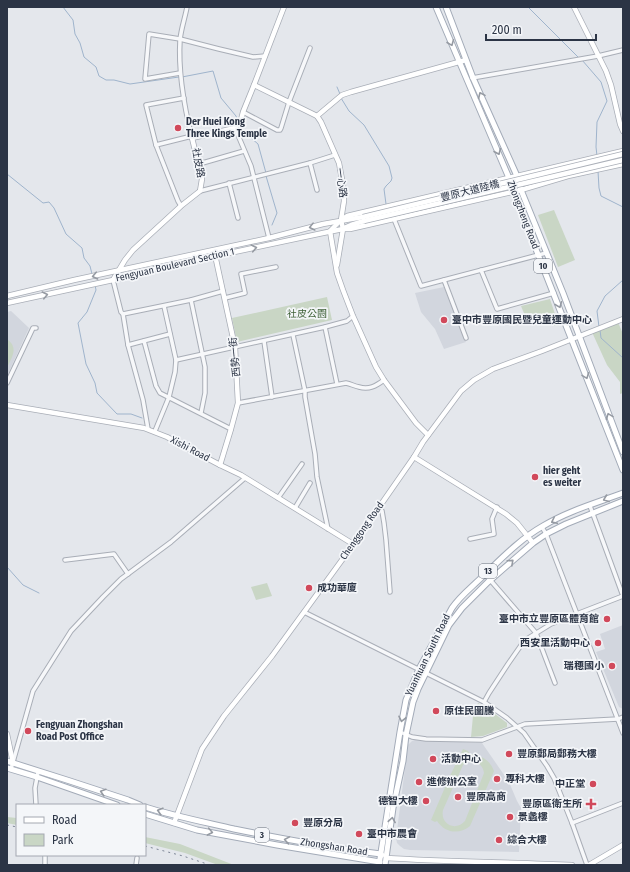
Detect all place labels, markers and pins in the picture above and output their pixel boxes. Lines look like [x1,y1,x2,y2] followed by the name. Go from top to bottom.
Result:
[186,116,267,140] place label: Der Huei Kong Three Kings Temple
[173,123,183,133] marker: Der Huei Kong Three Kings Temple
[452,314,592,326] place label: 臺中市豐原國民暨兒童運動中心
[439,315,449,325] marker: 臺中市豐原國民暨兒童運動中心
[543,465,581,489] place label: hier geht es weiter
[530,472,540,482] marker: hier geht es weiter
[317,582,357,594] place label: 成功華廈
[304,583,314,593] marker: 成功華廈
[499,613,599,625] place label: 臺中市立豐原區體育館
[602,614,612,624] marker: 臺中市立豐原區體育館
[520,637,590,649] place label: 西安里活動中心
[593,638,603,648] marker: 西安里活動中心
[564,660,605,672] place label: 瑞穗國小
[607,661,617,671] marker: 瑞穗國小
[444,705,495,717] place label: 原住民圖騰
[431,706,441,716] marker: 原住民圖騰
[36,719,123,743] place label: Fengyuan Zhongshan Road Post Office
[23,726,33,736] marker: Fengyuan Zhongshan Road Post Office
[517,748,597,760] place label: 豐原郵局郵務大樓
[504,749,514,759] marker: 豐原郵局郵務大樓
[441,753,481,765] place label: 活動中心
[428,754,438,764] marker: 活動中心
[505,773,545,785] place label: 專科大樓
[492,774,502,784] marker: 專科大樓
[426,776,477,788] place label: 進修辦公室
[414,777,424,787] marker: 進修辦公室
[555,778,585,790] place label: 中正堂
[588,779,598,789] marker: 中正堂
[466,791,506,803] place label: 豐原高商
[453,792,463,802] marker: 豐原高商
[378,795,418,807] place label: 德智大樓
[421,796,431,806] marker: 德智大樓
[522,798,582,810] place label: 豐原區衛生所
[585,798,597,810] marker: 豐原區衛生所
[518,811,548,823] place label: 景蠡樓
[505,812,515,822] marker: 景蠡樓
[303,817,343,829] place label: 豐原分局
[290,818,300,828] marker: 豐原分局
[367,828,418,840] place label: 臺中市農會
[354,829,364,839] marker: 臺中市農會
[507,834,547,846] place label: 綜合大樓
[494,835,504,845] marker: 綜合大樓

